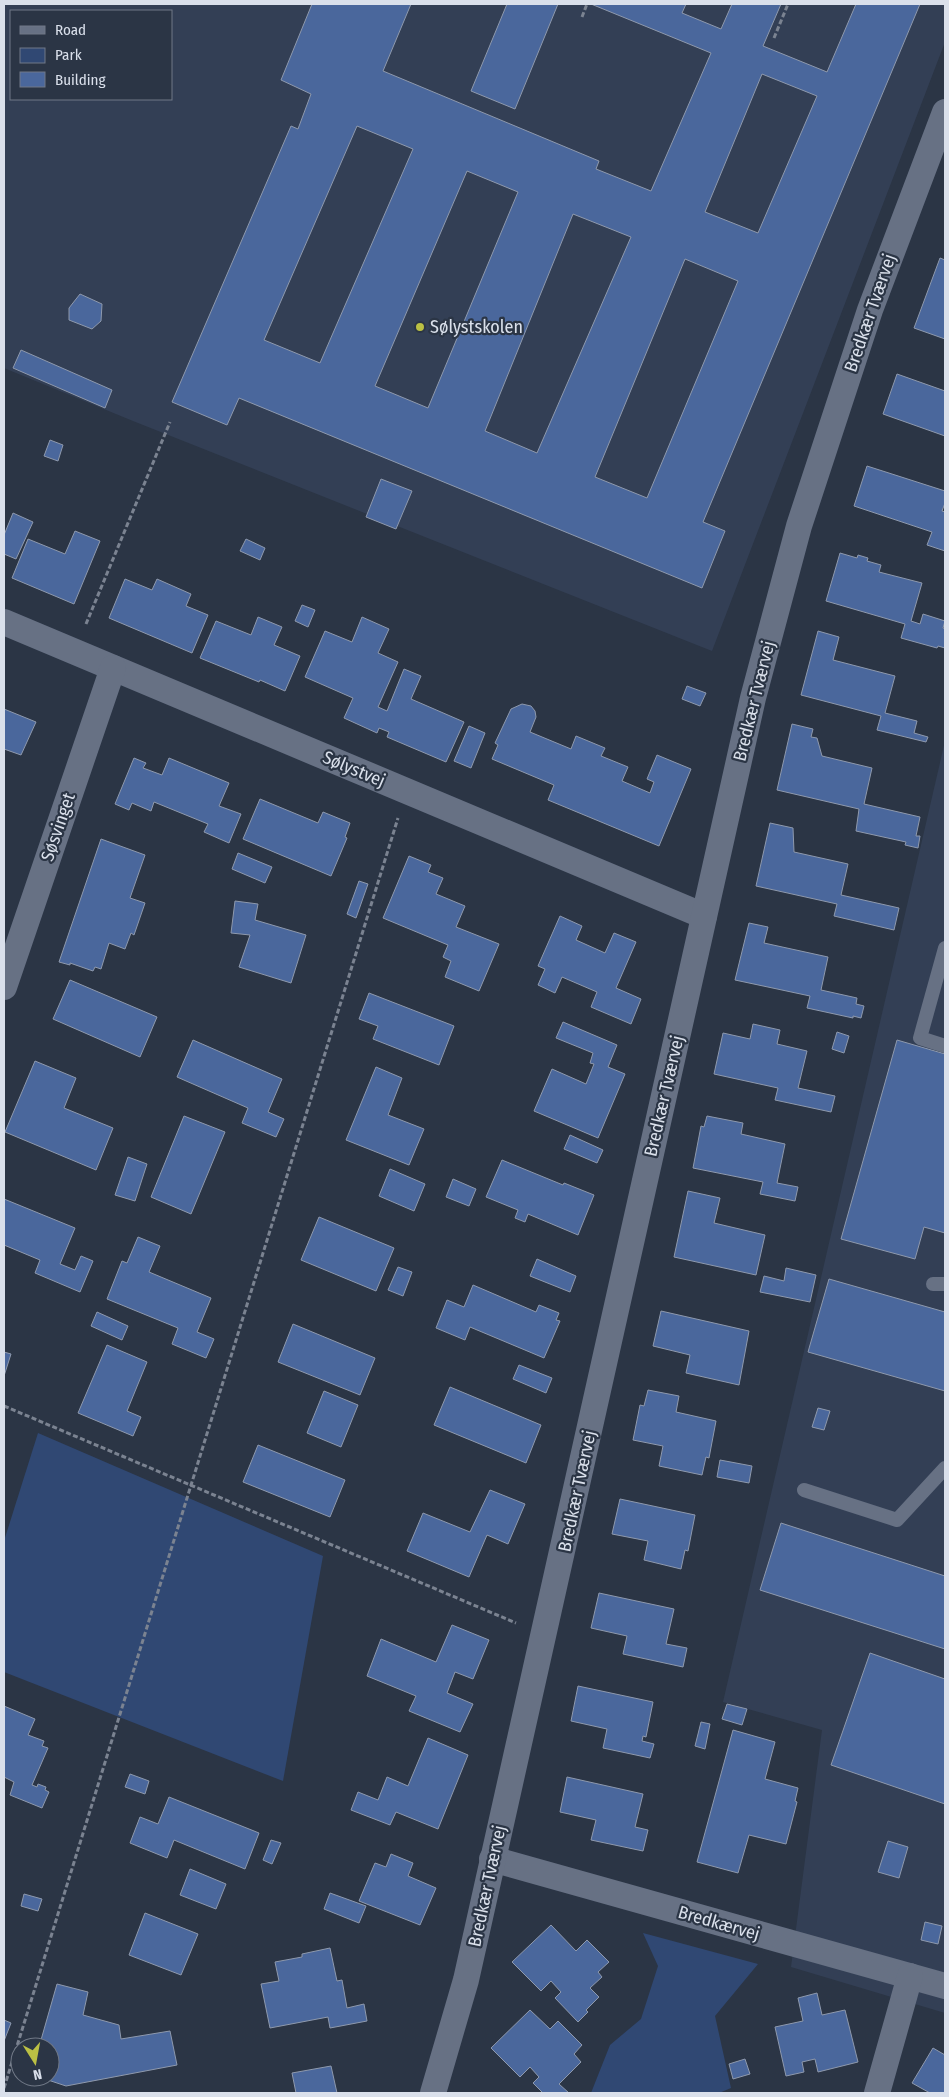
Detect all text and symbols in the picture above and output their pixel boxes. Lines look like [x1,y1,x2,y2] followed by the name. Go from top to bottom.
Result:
[10,10,172,100] legend
[55,21,86,39] text: Road
[55,46,82,64] text: Park
[55,71,106,89] text: Building
[839,251,901,375] street label: Bredkær Tværvej
[430,316,523,338] place label: Sølystskolen
[414,321,426,333] marker: Sølystskolen
[728,638,780,764] street label: Bredkær Tværvej
[319,746,389,792] street label: Sølystvej
[36,790,80,864] street label: Søsvinget
[639,1033,689,1159] street label: Bredkær Tværvej
[553,1428,601,1554] street label: Bredkær Tværvej
[463,1823,511,1949] street label: Bredkær Tværvej
[676,1901,762,1945] street label: Bredkærvej
[10,2037,60,2087] north arrow
[32,2065,43,2083] text: N

